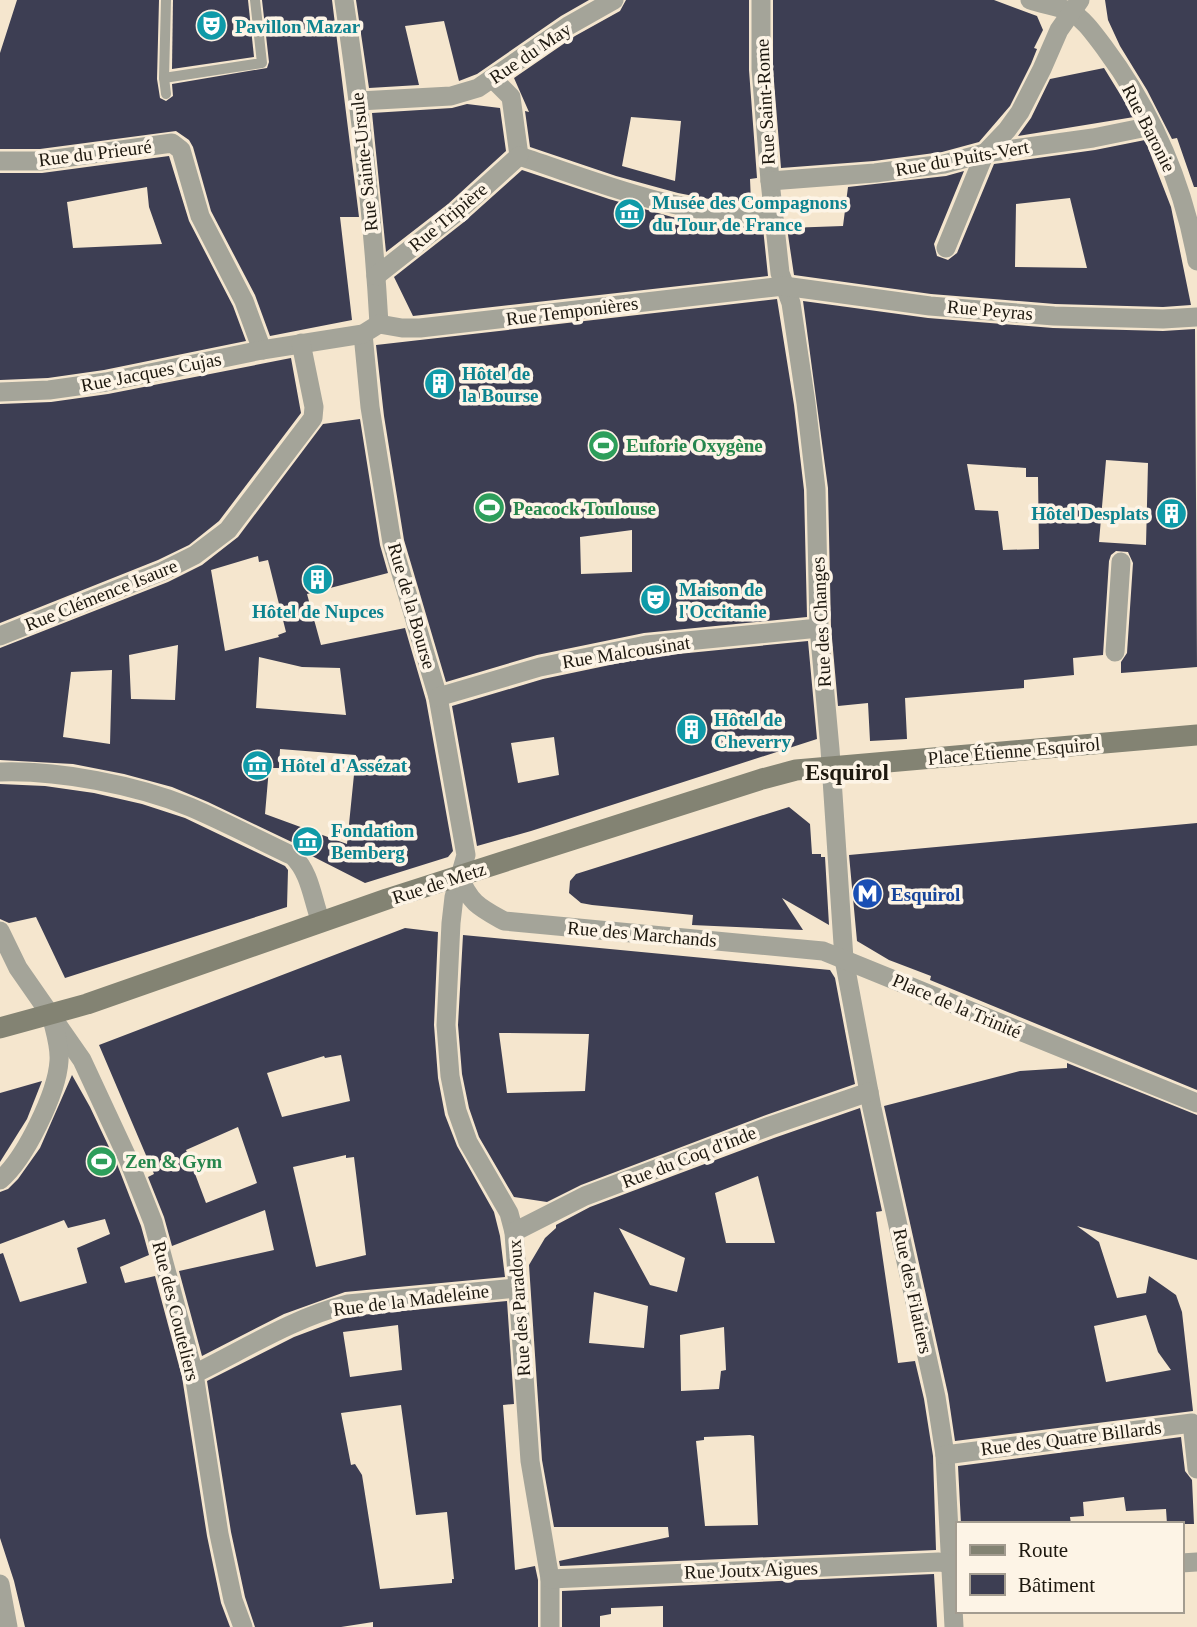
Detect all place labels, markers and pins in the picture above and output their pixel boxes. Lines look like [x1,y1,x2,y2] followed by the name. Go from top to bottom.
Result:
[195,9,229,43] theatre icon: Pavillon Mazar
[235,16,361,37] place label: Pavillon Mazar
[652,192,847,235] place label: Musée des Compagnons du Tour de France
[612,196,646,230] museum icon: Musée des Compagnons du Tour de France
[462,363,539,406] place label: Hôtel de la Bourse
[422,367,456,401] building icon: Hôtel de la Bourse
[586,428,620,462] sports icon: Euforie Oxygène
[626,435,763,456] place label: Euforie Oxygène
[473,491,507,525] sports icon: Peacock Toulouse
[1155,496,1189,530] building icon: Hôtel Desplats
[513,498,656,519] place label: Peacock Toulouse
[1031,503,1149,524] place label: Hôtel Desplats
[301,563,335,597] building icon: Hôtel de Nupces
[679,579,767,622] place label: Maison de l'Occitanie
[639,583,673,617] theatre icon: Maison de l'Occitanie
[252,601,384,622] place label: Hôtel de Nupces
[714,709,792,752] place label: Hôtel de Cheverry
[674,713,708,747] building icon: Hôtel de Cheverry
[241,748,275,782] museum icon: Hôtel d'Assézat
[281,755,408,776] place label: Hôtel d'Assézat
[331,820,415,863] place label: Fondation Bemberg
[291,824,325,858] museum icon: Fondation Bemberg
[851,877,885,911] metro station icon: Esquirol
[891,884,960,905] place label: Esquirol
[85,1144,119,1178] sports icon: Zen & Gym
[125,1151,222,1172] place label: Zen & Gym

